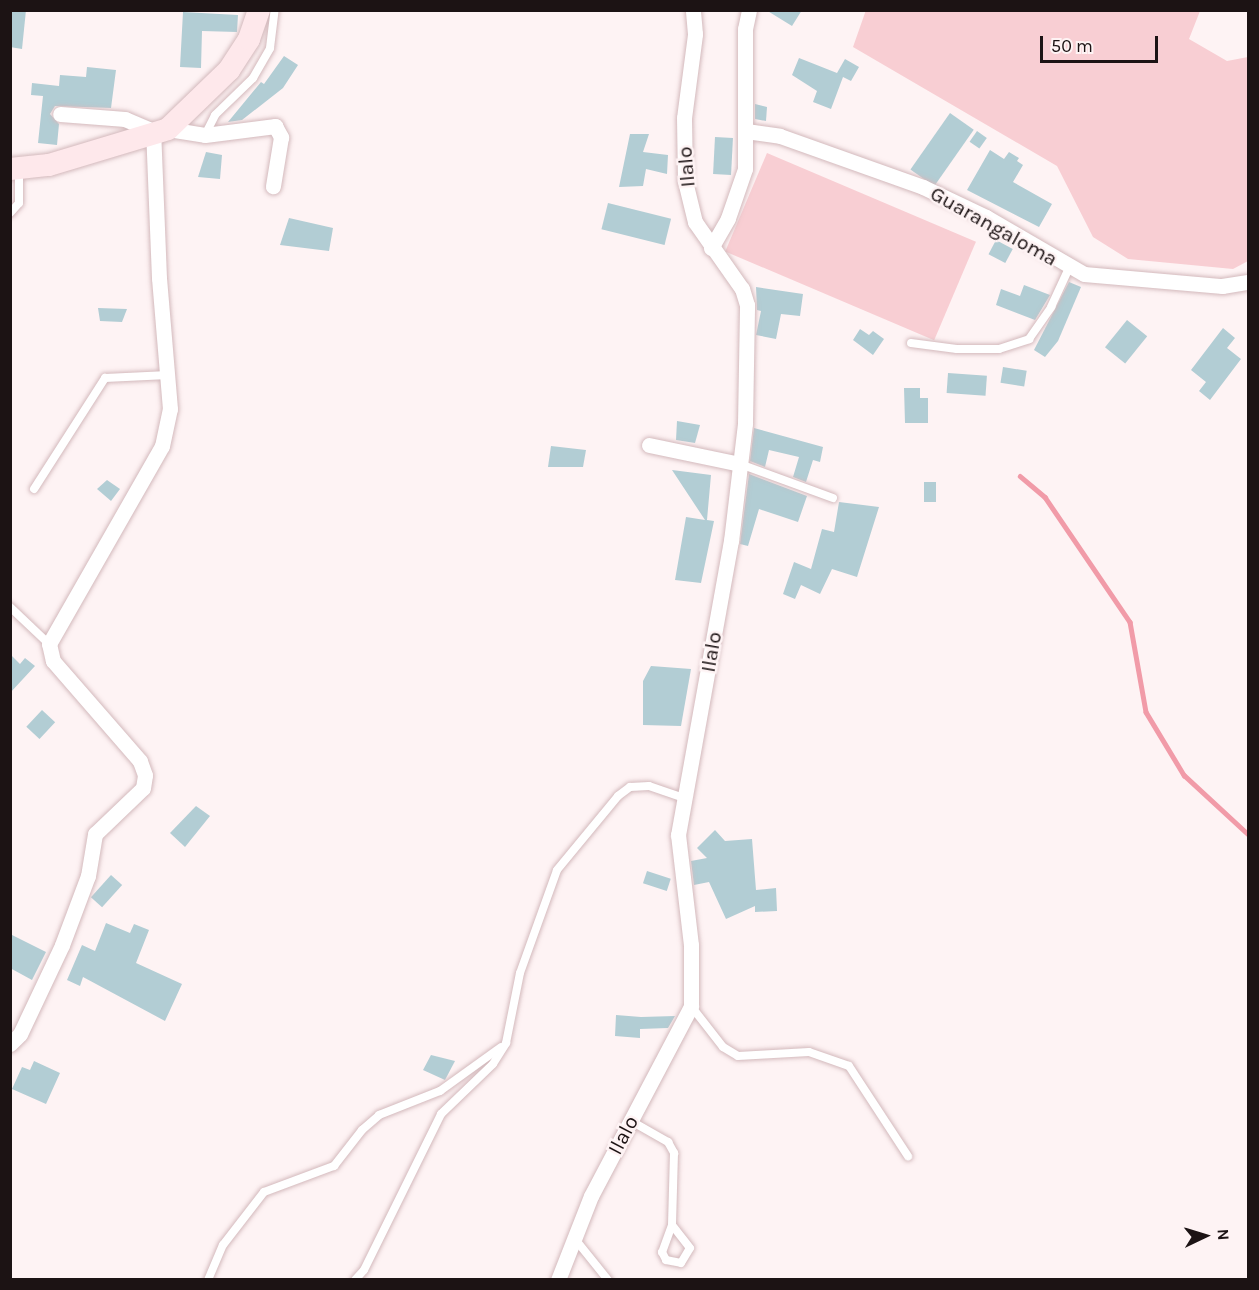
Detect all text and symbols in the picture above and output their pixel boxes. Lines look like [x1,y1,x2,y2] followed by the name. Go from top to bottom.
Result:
[1043,24,1162,62] scale bar
[1051,35,1093,57] text: 50 m
[672,146,700,188] street label: Ilalo
[926,181,1062,271] street label: Guarangaloma
[695,630,727,674] street label: Ilalo
[602,1111,644,1159] street label: Ilalo
[1175,1206,1235,1266] north arrow
[1214,1228,1233,1241] text: N

